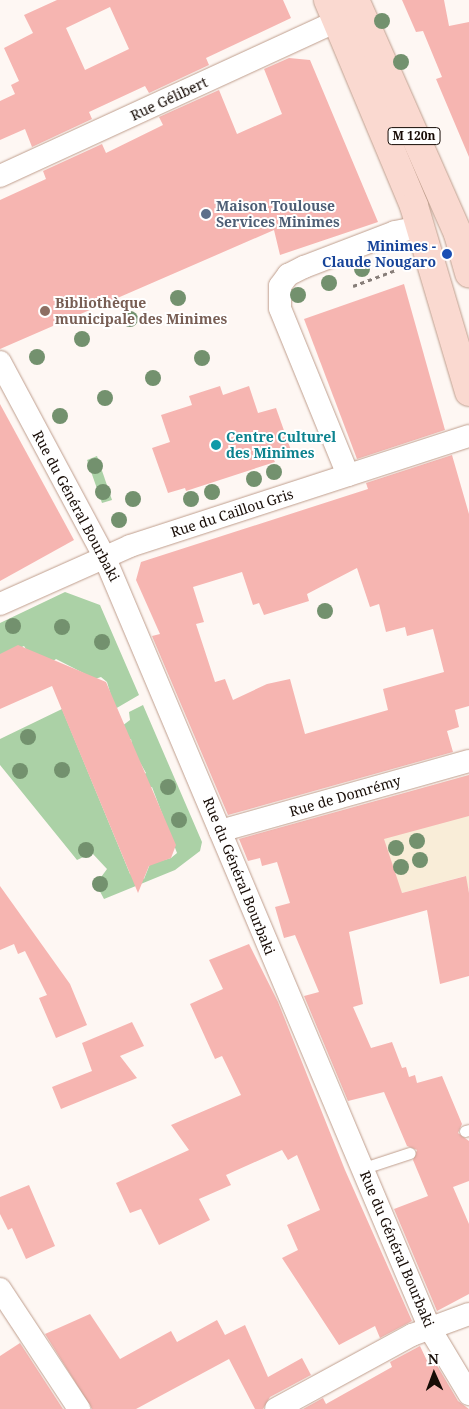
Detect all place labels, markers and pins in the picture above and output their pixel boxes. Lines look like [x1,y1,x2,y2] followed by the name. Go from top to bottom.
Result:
[216,198,340,230] place label: Maison Toulouse Services Minimes
[200,208,212,220] marker: Maison Toulouse Services Minimes
[322,238,436,270] place label: Minimes - Claude Nougaro
[440,247,454,261] marker: Minimes - Claude Nougaro
[55,295,227,328] place label: Bibliothèque municipale des Minimes
[39,305,51,317] marker: Bibliothèque municipale des Minimes
[226,429,336,462] place label: Centre Culturel des Minimes
[210,439,222,451] marker: Centre Culturel des Minimes

